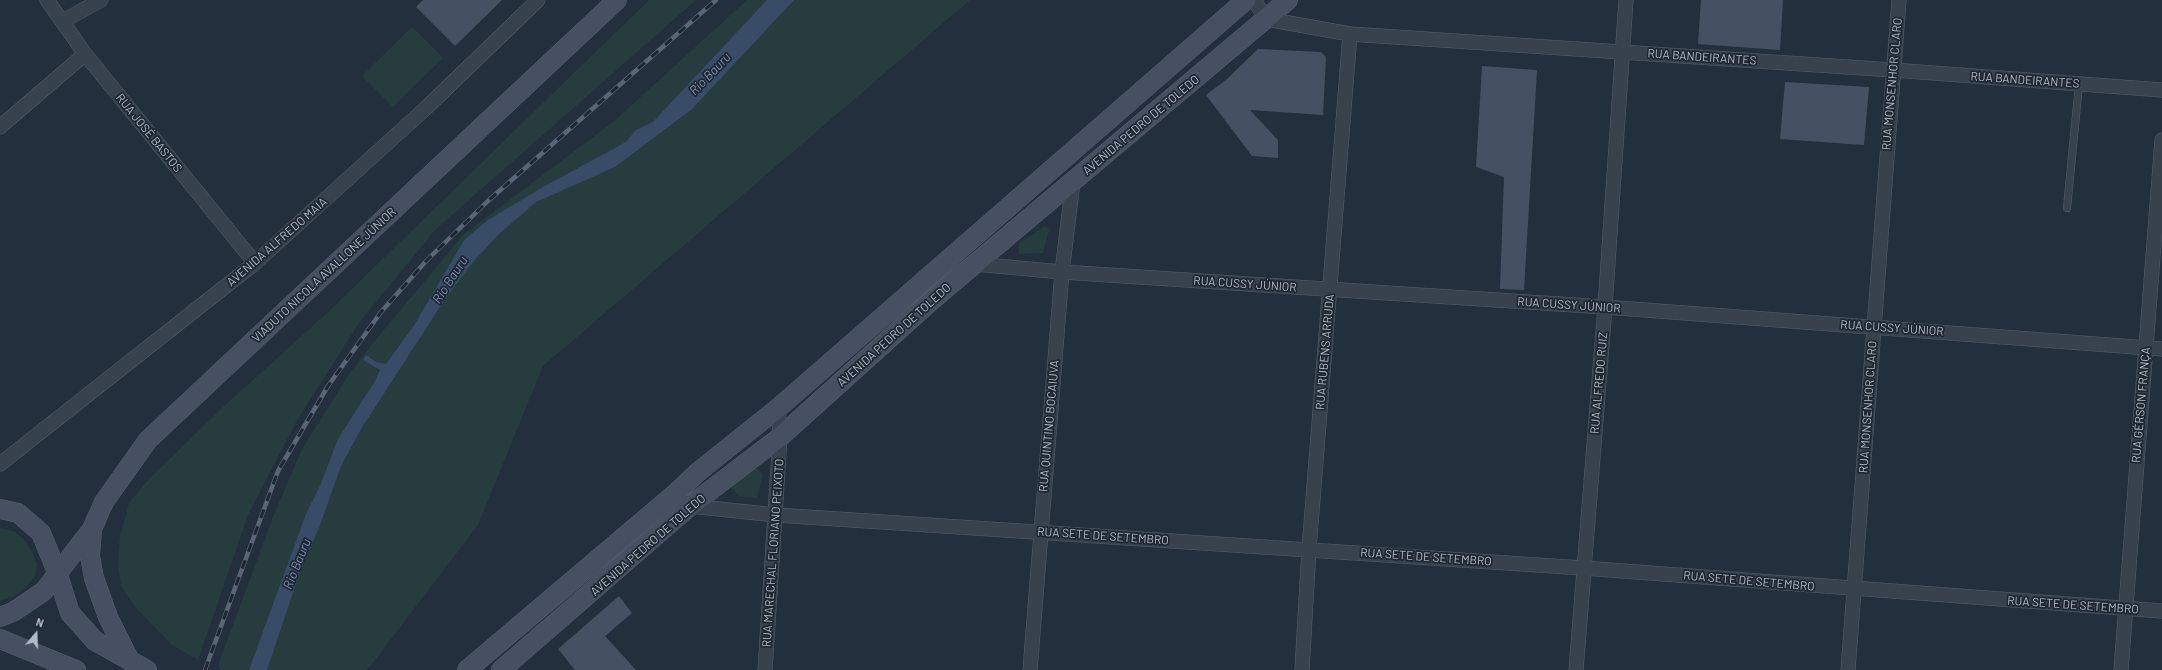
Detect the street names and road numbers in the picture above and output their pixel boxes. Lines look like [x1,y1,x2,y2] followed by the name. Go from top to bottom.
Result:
[1879,17,1905,151] street label: RUA MONSENHOR CLARO
[1647,46,1757,68] street label: RUA BANDEIRANTES
[1970,69,2080,91] street label: RUA BANDEIRANTES
[1080,72,1202,178] street label: AVENIDA PEDRO DE TOLEDO
[113,91,185,175] street label: RUA JOSÉ BASTOS
[224,195,330,289] street label: AVENIDA ALFREDO MAIA
[249,205,399,345] street label: VIADUTO NICOLA AVALLONE JÚNIOR
[1193,273,1297,295] street label: RUA CUSSY JÚNIOR
[834,280,954,390] street label: AVENIDA PEDRO DE TOLEDO
[1313,293,1337,411] street label: RUA RUBENS ARRUDA
[1517,294,1621,316] street label: RUA CUSSY JÚNIOR
[1840,317,1944,339] street label: RUA CUSSY JÚNIOR
[1587,331,1611,435] street label: RUA ALFREDO RUIZ
[1856,340,1880,474] street label: RUA MONSENHOR CLARO
[2129,346,2153,464] street label: RUA GÉRSON FRANÇA
[1036,360,1062,492] street label: RUA QUINTINO BOCAIUVA
[759,458,787,648] street label: RUA MARECHAL FLORIANO PEIXOTO
[588,491,708,599] street label: AVENIDA PEDRO DE TOLEDO
[1037,524,1169,548] street label: RUA SETE DE SETEMBRO
[1360,545,1492,569] street label: RUA SETE DE SETEMBRO
[1683,568,1815,594] street label: RUA SETE DE SETEMBRO
[2007,593,2139,617] street label: RUA SETE DE SETEMBRO

